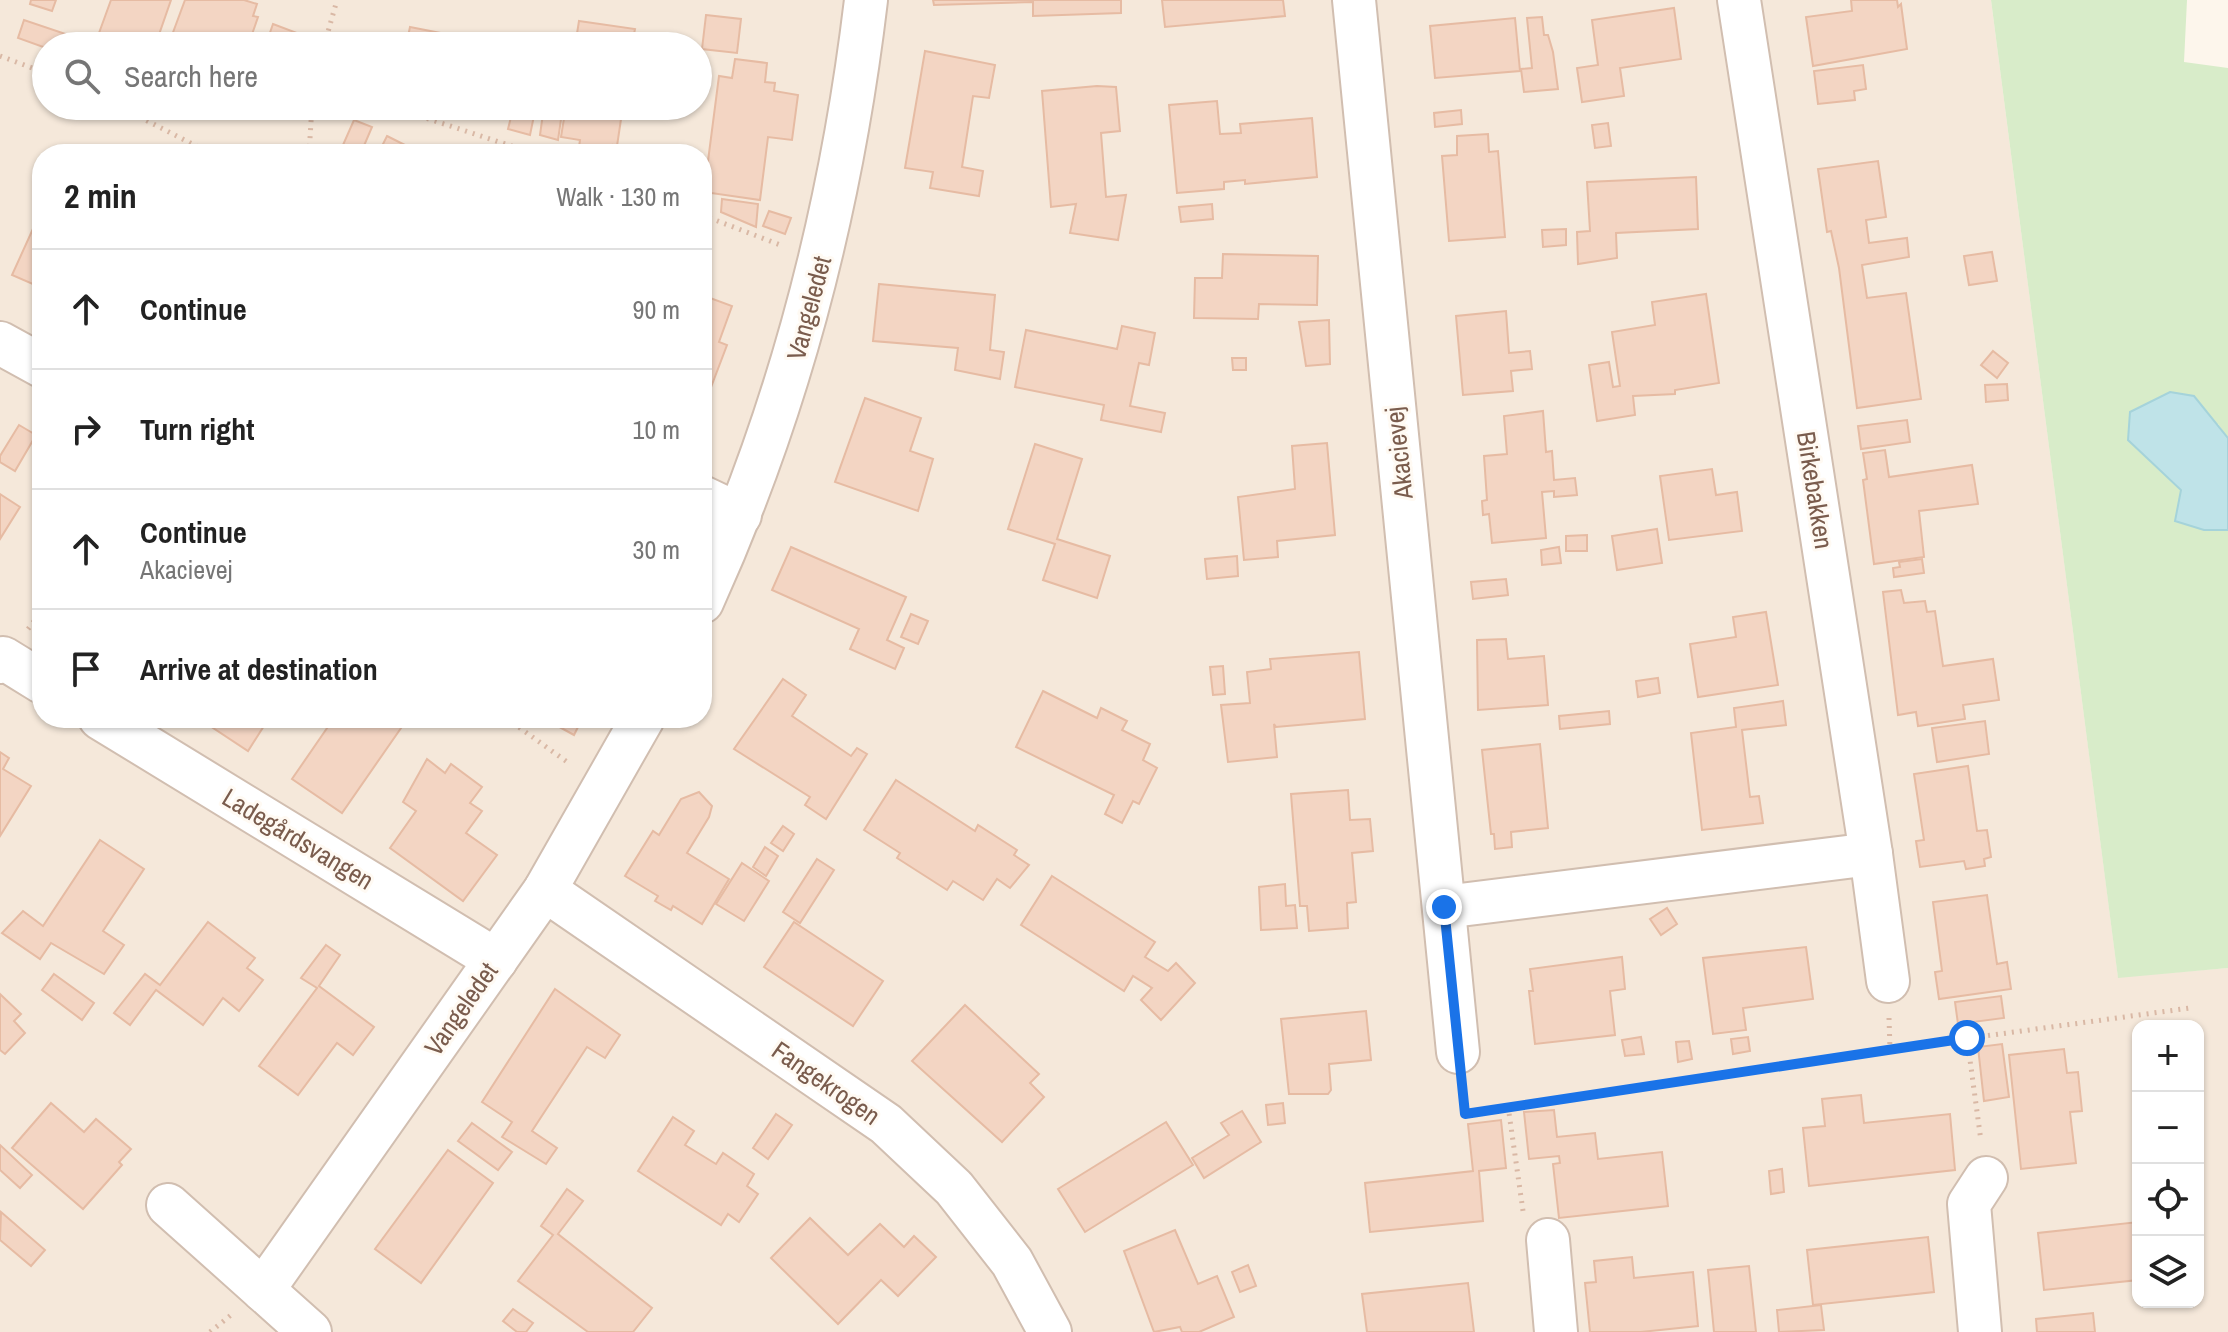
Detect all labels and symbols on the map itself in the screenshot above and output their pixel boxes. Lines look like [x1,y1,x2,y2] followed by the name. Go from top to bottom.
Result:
[778,252,839,364] street label: Vangeledet
[1376,405,1421,502] street label: Akacievej
[1789,429,1842,551] street label: Birkebakken
[216,780,380,898] street label: Ladegårdsvangen
[1426,889,1462,925] route end
[416,955,505,1062] street label: Vangeledet
[1949,1020,1985,1056] route start
[765,1033,887,1133] street label: Fangekrogen

